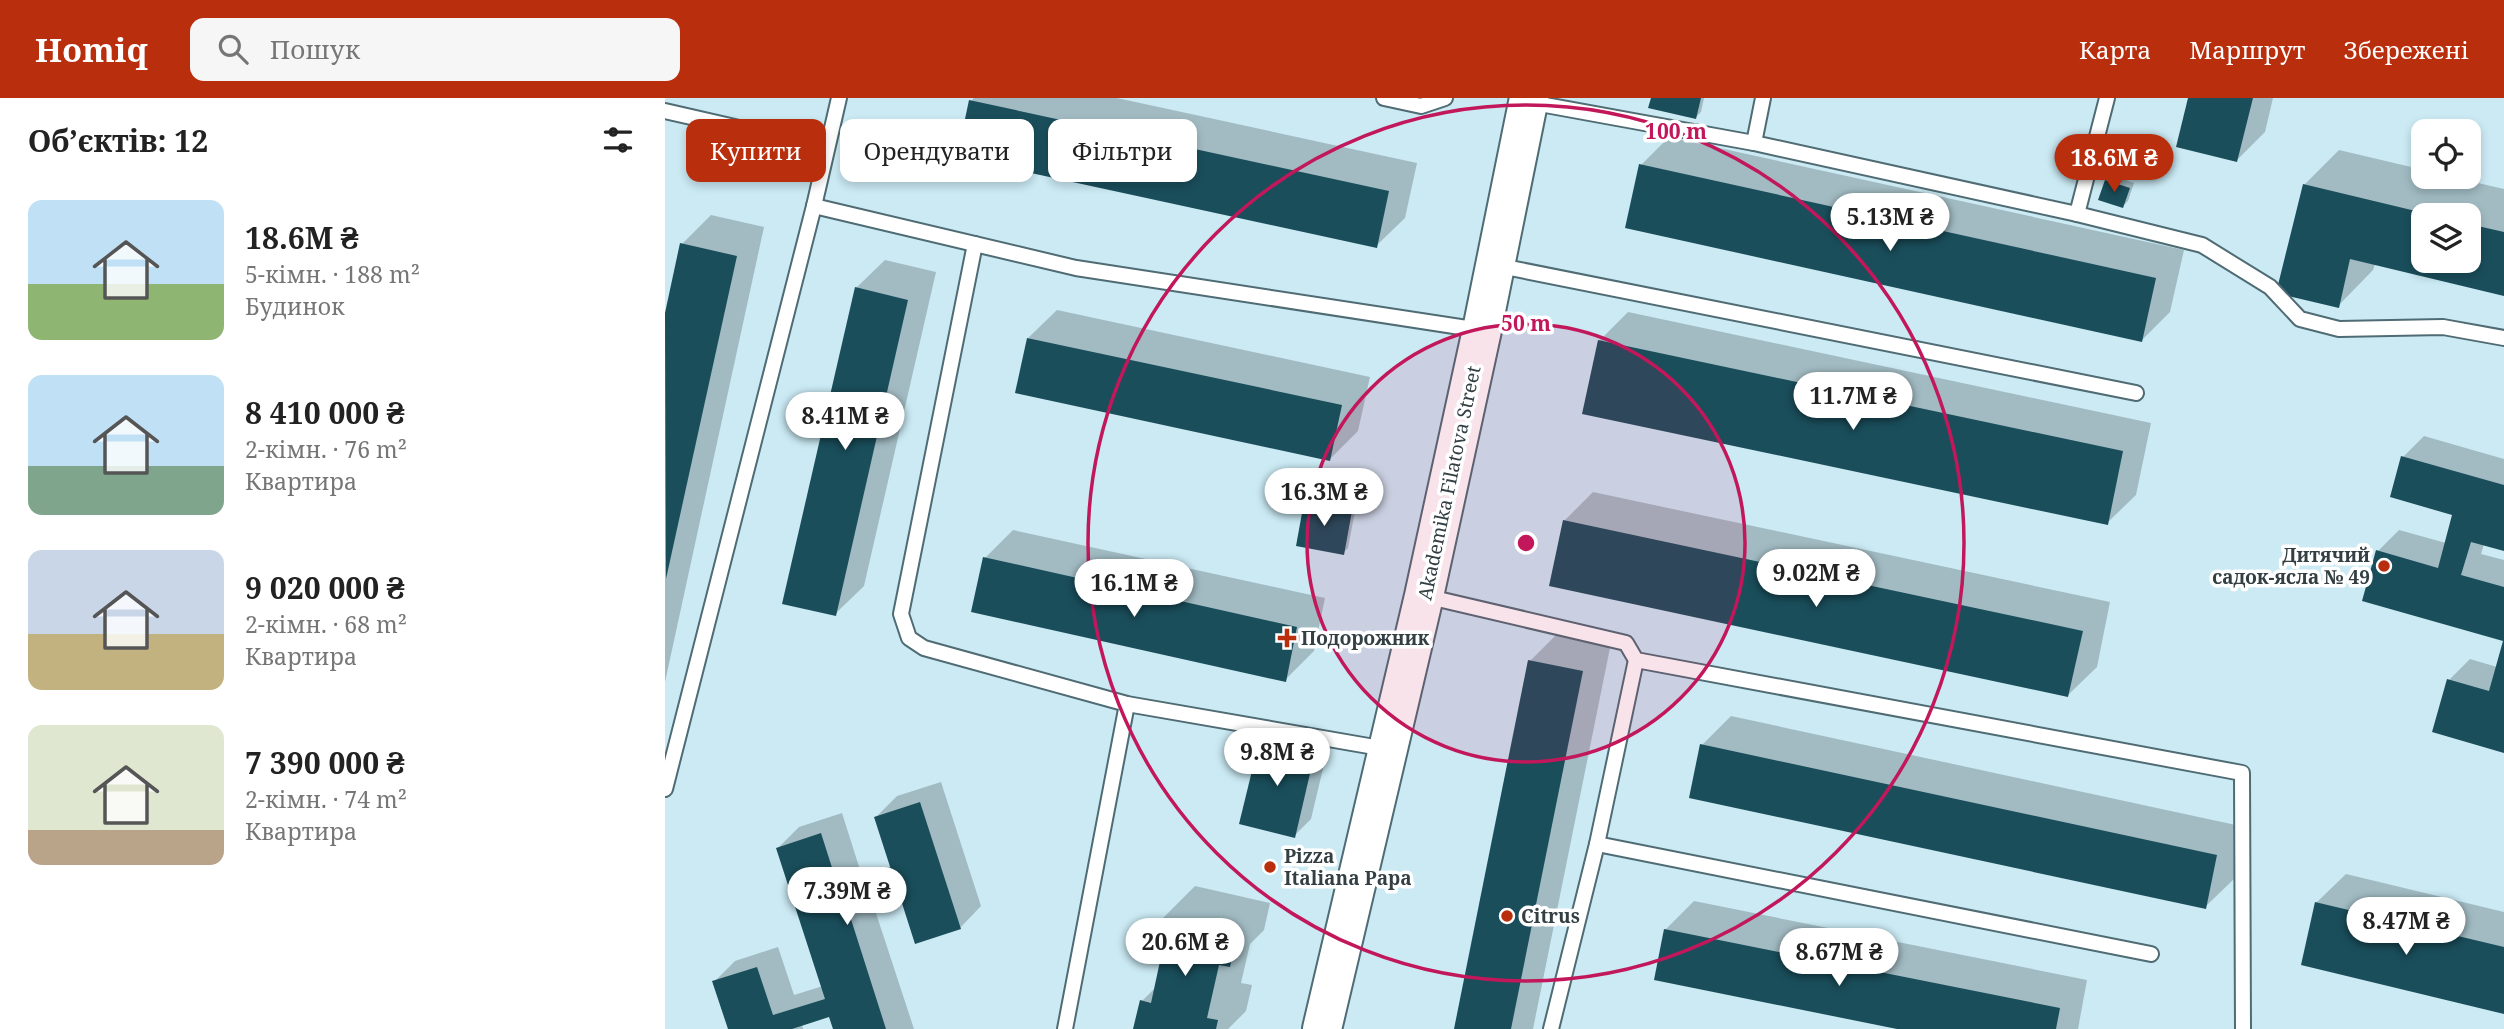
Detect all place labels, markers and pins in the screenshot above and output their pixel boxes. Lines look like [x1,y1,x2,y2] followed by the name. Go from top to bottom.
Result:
[2049,134,2179,194] pin: 18.6M ₴
[1825,194,1955,253] pin: 5.13M ₴
[1788,372,1918,432] pin: 11.7M ₴
[780,392,910,452] pin: 8.41M ₴
[1259,468,1389,528] pin: 16.3M ₴
[1514,531,1538,555] centre of rings
[2212,542,2370,590] place label: Дитячий садок-ясла № 49
[1751,550,1881,609] pin: 9.02M ₴
[2376,558,2392,574] marker: Дитячий садок-ясла № 49
[1069,560,1199,619] pin: 16.1M ₴
[1301,625,1429,651] place label: Подорожник
[1279,630,1295,646] marker: Подорожник
[1220,728,1334,788] pin: 9.8M ₴
[1284,843,1412,891] place label: Pizza Italiana Papa
[1262,859,1278,875] marker: Pizza Italiana Papa
[782,868,912,927] pin: 7.39M ₴
[2341,898,2471,957] pin: 8.47M ₴
[1521,903,1580,929] place label: Citrus
[1499,908,1515,924] marker: Citrus
[1120,918,1250,978] pin: 20.6M ₴
[1774,928,1904,988] pin: 8.67M ₴

